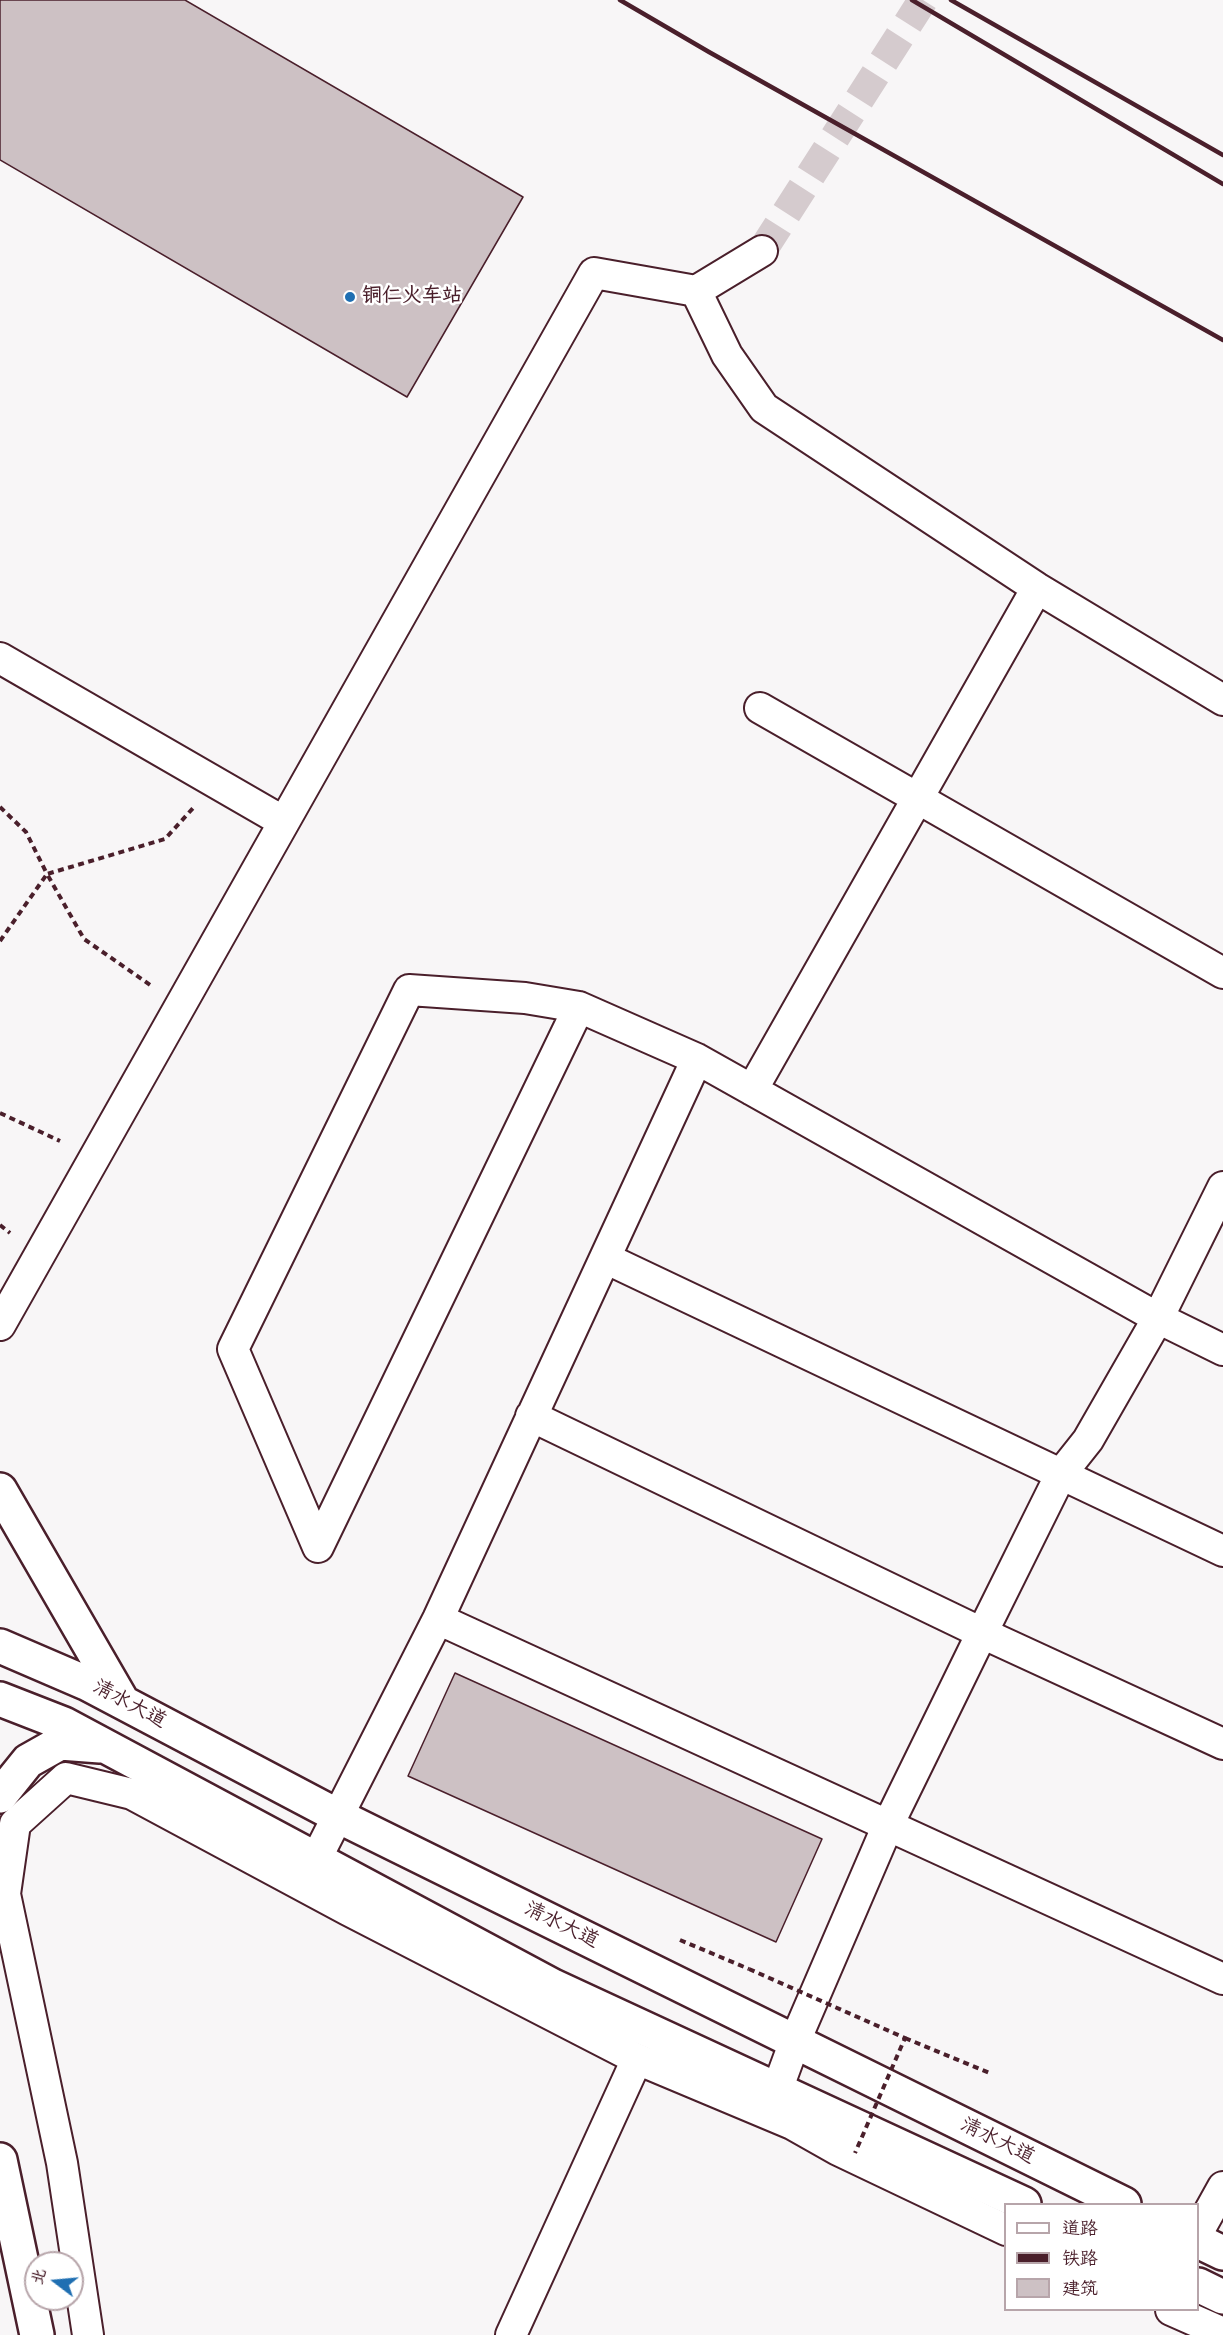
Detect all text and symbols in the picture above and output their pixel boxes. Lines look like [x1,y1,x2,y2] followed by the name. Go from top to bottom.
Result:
[362,285,462,309] place label: 铜仁火车站
[343,290,357,304] marker: 铜仁火车站
[88,1676,170,1734] street label: 清水大道
[520,1898,602,1954] street label: 清水大道
[956,2114,1038,2170] street label: 清水大道
[1004,2203,1199,2311] legend
[1062,2216,1098,2241] text: 道路
[1062,2246,1098,2271] text: 铁路
[24,2251,84,2311] north arrow
[26,2266,51,2287] text: 北
[1062,2276,1098,2301] text: 建筑

